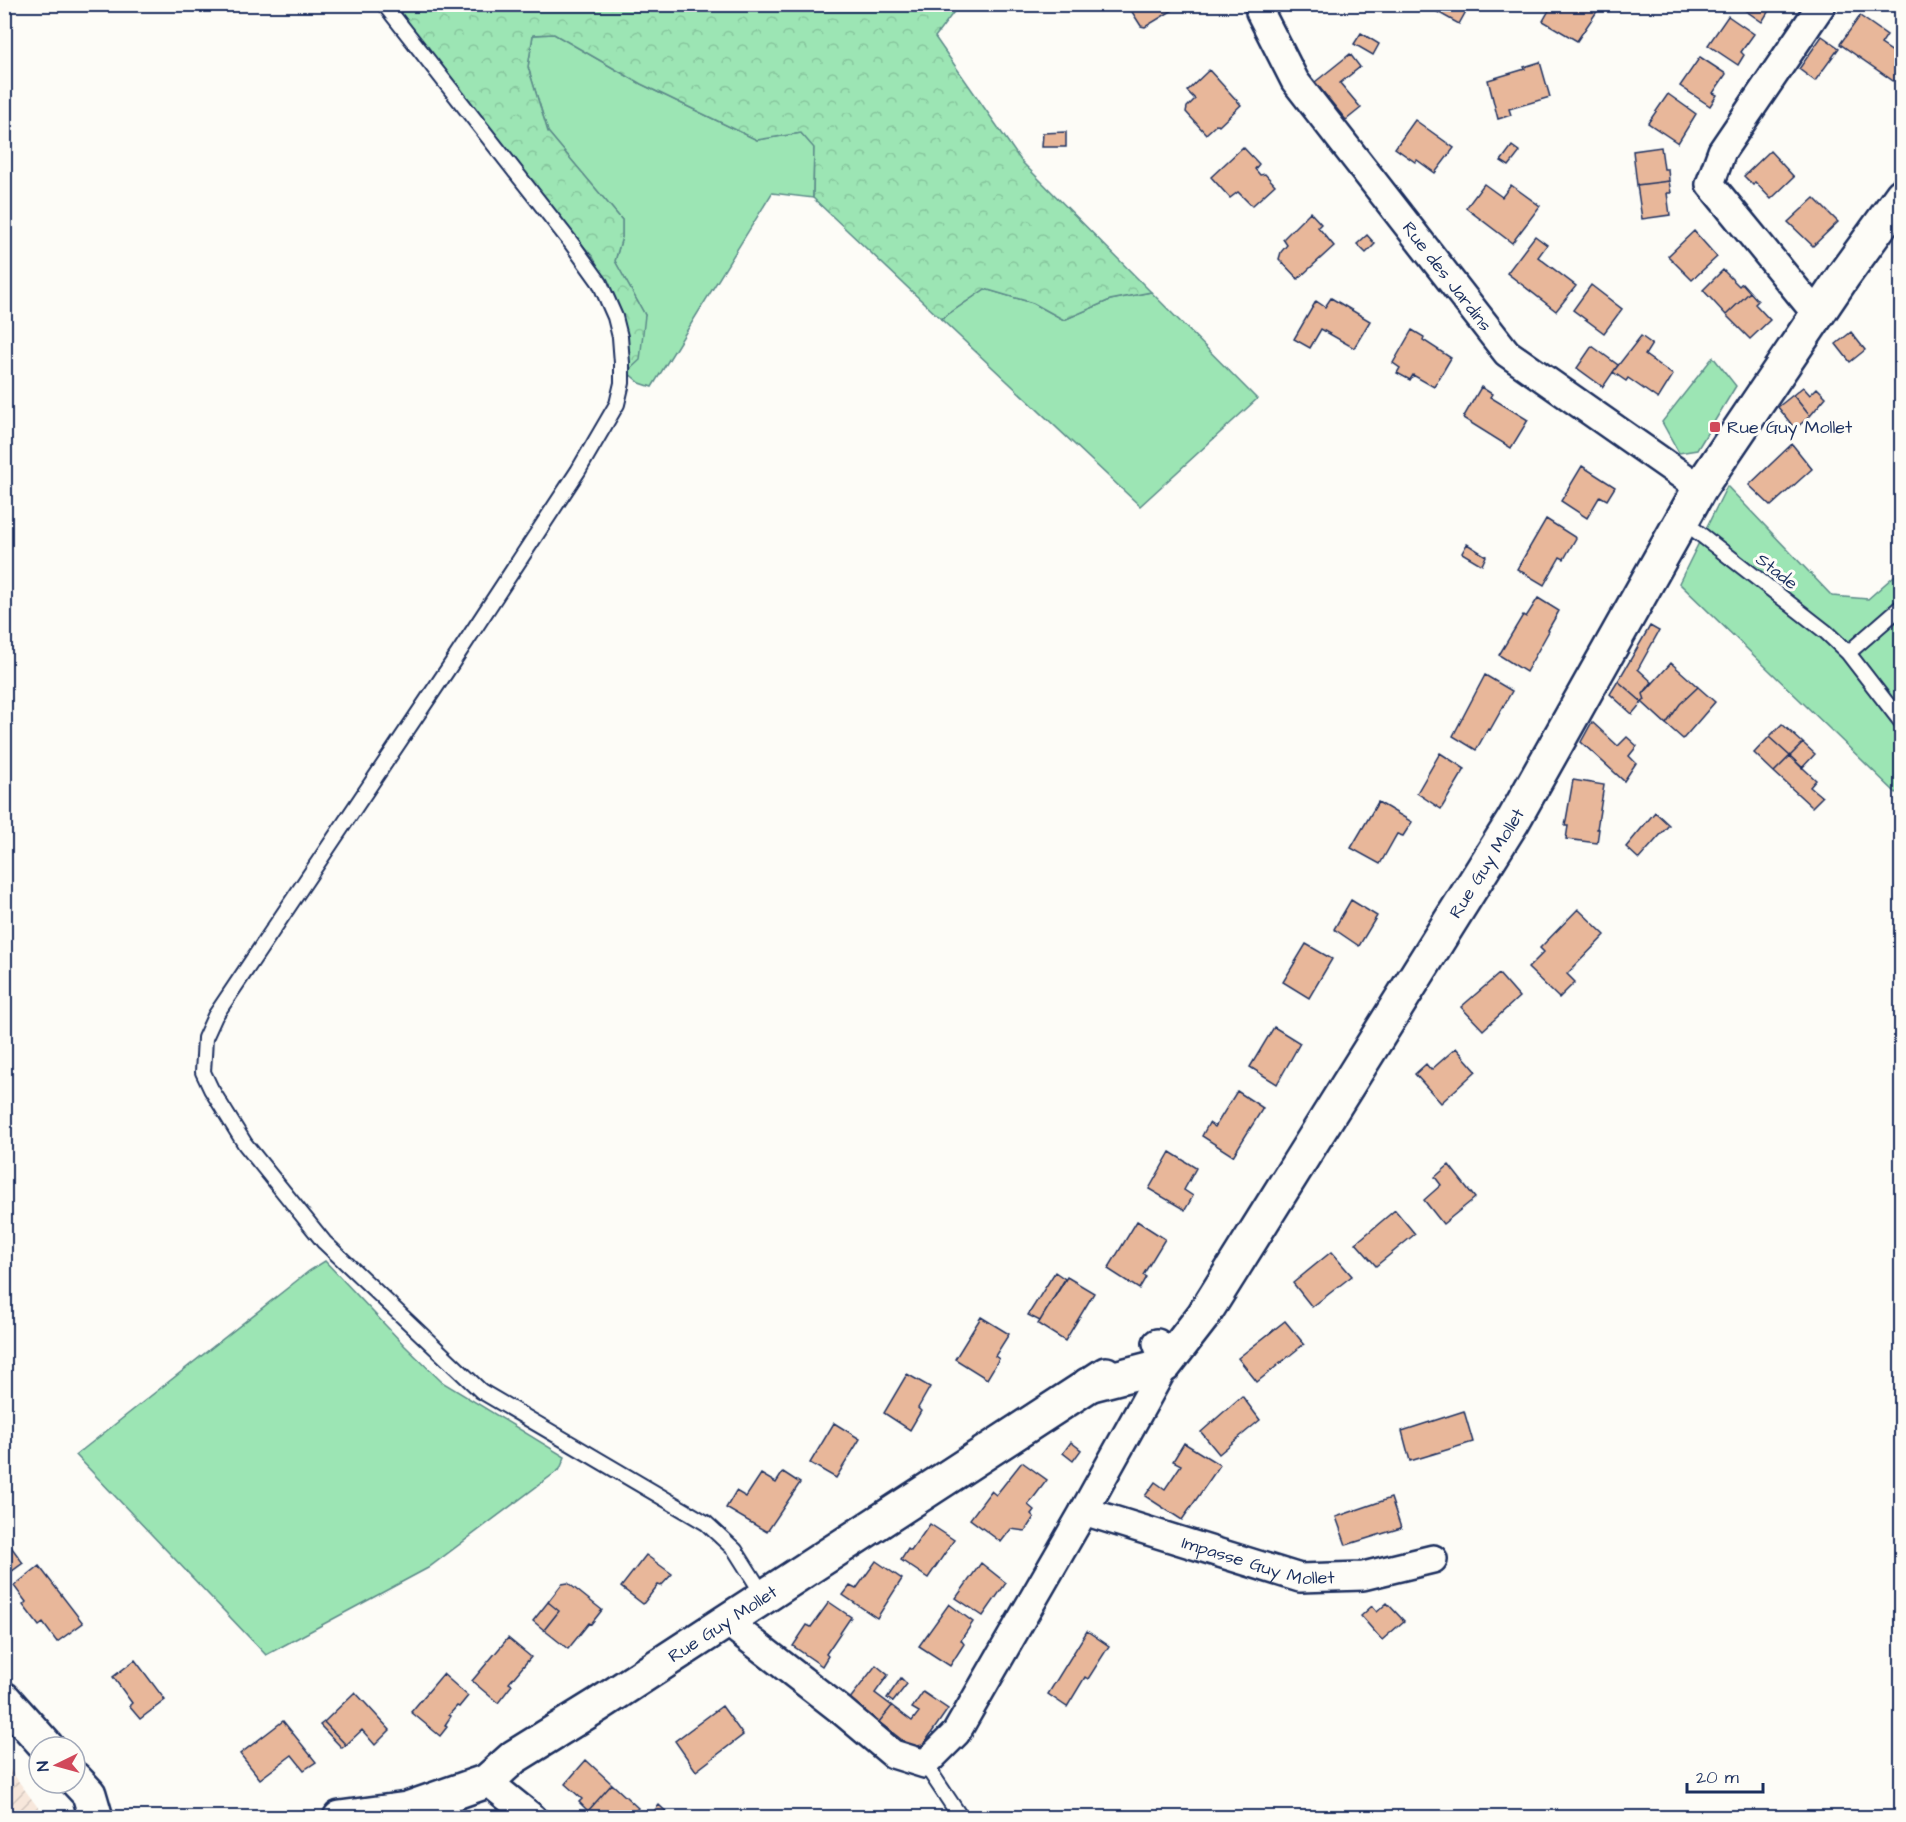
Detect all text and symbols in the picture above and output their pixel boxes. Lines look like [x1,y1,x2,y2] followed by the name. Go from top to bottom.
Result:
[1396,217,1498,337] street label: Rue des Jardins
[1727,415,1853,441] place label: Rue Guy Mollet
[1708,420,1722,434] marker: Rue Guy Mollet
[1750,547,1803,596] street label: Stade
[1443,803,1531,923] street label: Rue Guy Mollet
[1179,1530,1336,1591] street label: Impasse Guy Mollet
[664,1579,783,1669] street label: Rue Guy Mollet
[27,1735,87,1795] north arrow
[1687,1756,1764,1794] scale bar
[32,1760,54,1772] text: N
[1696,1765,1739,1790] text: 20 m

